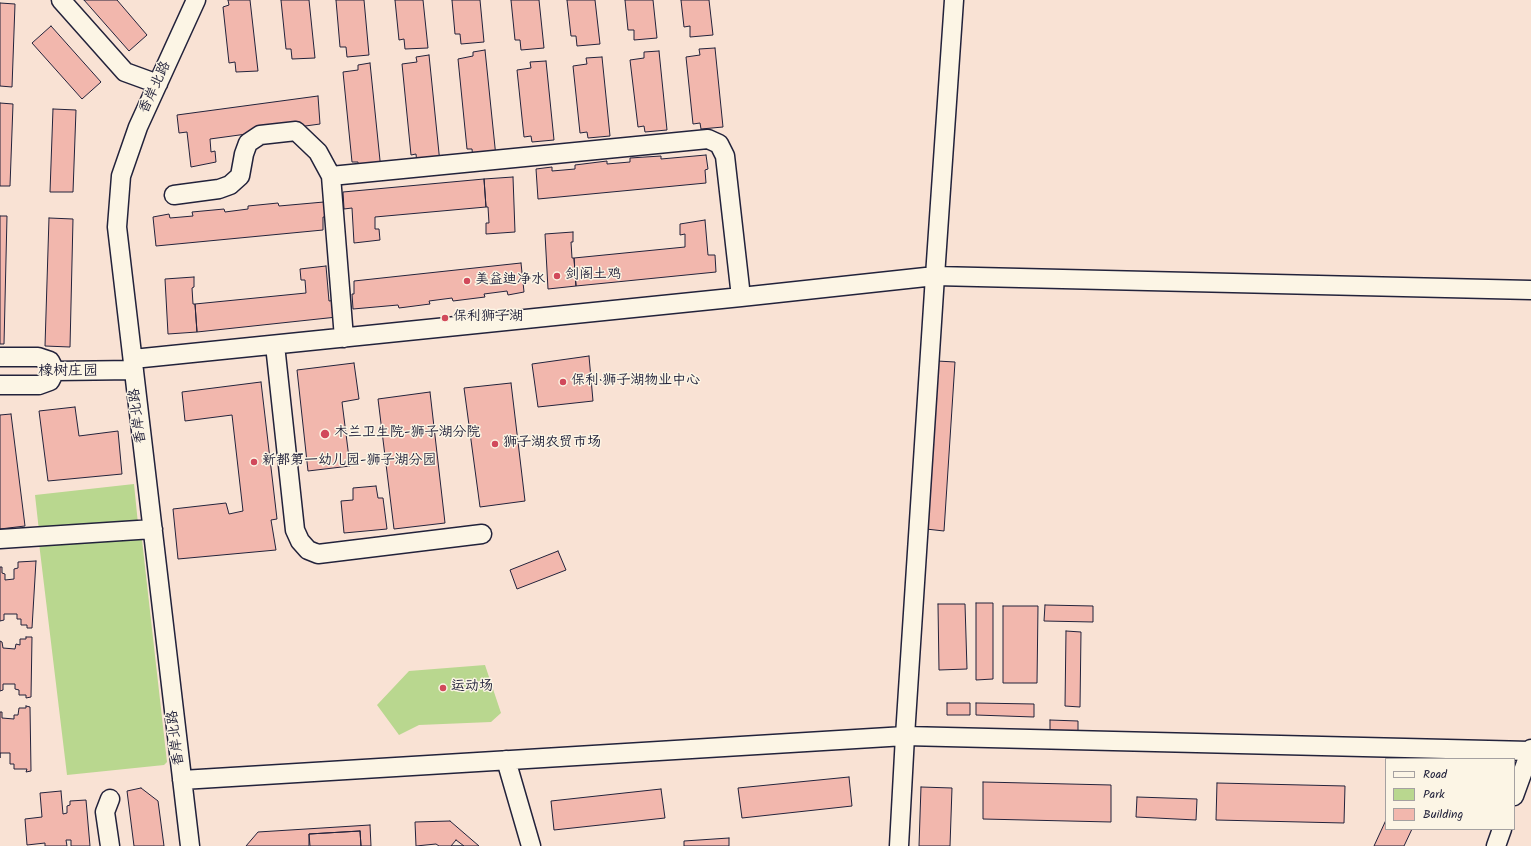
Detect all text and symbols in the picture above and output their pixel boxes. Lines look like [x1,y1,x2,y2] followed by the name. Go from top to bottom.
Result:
[137,59,175,117] street label: 香岸北路
[565,268,621,284] place label: 剑阁土鸡
[552,271,562,281] marker: 剑阁土鸡
[475,273,545,289] place label: 美益迪净水
[462,276,472,286] marker: 美益迪净水
[453,310,523,326] place label: 保利狮子湖
[440,313,450,323] marker: 保利狮子湖
[38,363,98,381] district label: 橡树庄园
[571,374,700,390] place label: 保利·狮子湖物业中心
[558,377,568,387] marker: 保利·狮子湖物业中心
[127,387,151,445] street label: 香岸北路
[334,426,480,442] place label: 木兰卫生院-狮子湖分院
[319,428,331,440] marker: 木兰卫生院-狮子湖分院
[503,436,601,452] place label: 狮子湖农贸市场
[490,439,500,449] marker: 狮子湖农贸市场
[262,454,436,470] place label: 新都第一幼儿园-狮子湖分园
[249,457,259,467] marker: 新都第一幼儿园-狮子湖分园
[451,680,493,696] place label: 运动场
[438,683,448,693] marker: 运动场
[165,709,189,767] street label: 香岸北路
[1385,758,1515,830] legend
[1423,765,1447,784] text: Road
[1423,785,1445,804] text: Park
[1423,805,1463,824] text: Building

